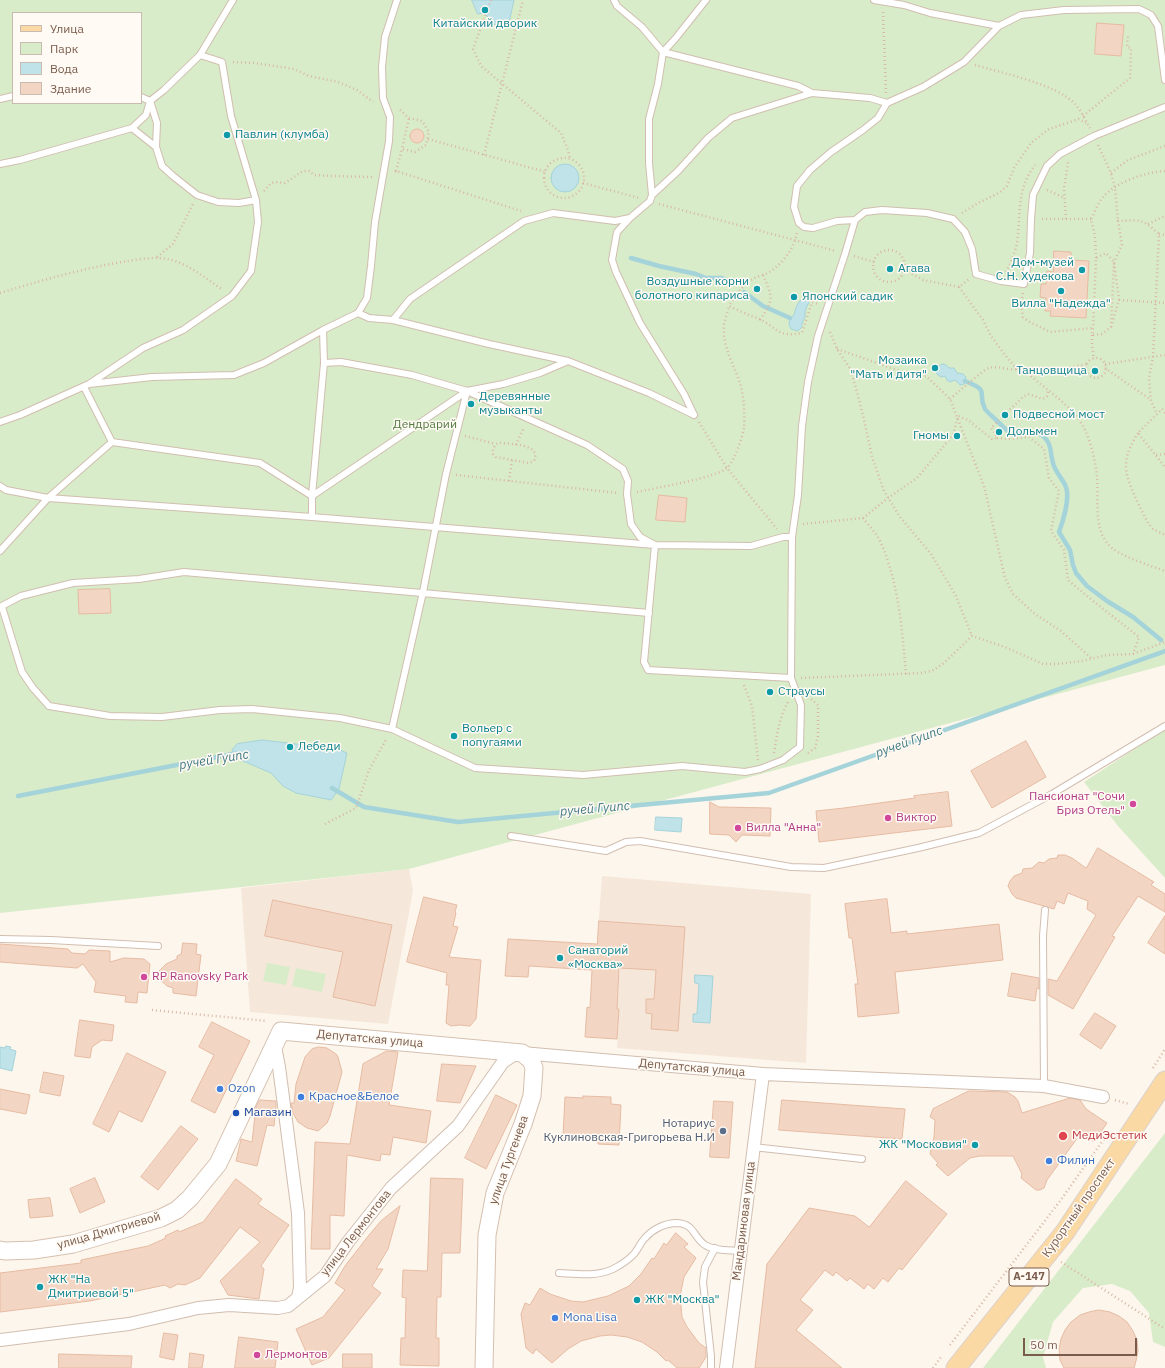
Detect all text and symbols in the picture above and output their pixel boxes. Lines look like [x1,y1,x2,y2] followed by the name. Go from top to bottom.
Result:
[480,5,490,15] marker: Китайский дворик
[12,12,142,104] legend
[433,17,537,31] place label: Китайский дворик
[50,21,84,36] text: Улица
[50,41,78,56] text: Парк
[50,61,78,76] text: Вода
[50,81,91,96] text: Здание
[235,128,329,142] place label: Павлин (клумба)
[222,130,232,140] marker: Павлин (клумба)
[996,256,1074,284] place label: Дом-музей С.Н. Худекова
[898,262,930,276] place label: Агава
[885,264,895,274] marker: Агава
[1077,265,1087,275] marker: Дом-музей С.Н. Худекова
[635,275,749,303] place label: Воздушные корни болотного кипариса
[752,284,762,294] marker: Воздушные корни болотного кипариса
[1056,286,1066,296] marker: Вилла "Надежда"
[802,290,893,304] place label: Японский садик
[789,292,799,302] marker: Японский садик
[1011,297,1111,311] place label: Вилла "Надежда"
[850,354,927,382] place label: Мозаика "Мать и дитя"
[930,363,940,373] marker: Мозаика "Мать и дитя"
[1016,364,1087,378] place label: Танцовщица
[1090,366,1100,376] marker: Танцовщица
[479,390,550,418] place label: Деревянные музыканты
[466,399,476,409] marker: Деревянные музыканты
[1013,408,1105,422] place label: Подвесной мост
[1000,410,1010,420] marker: Подвесной мост
[393,418,457,432] park label: Дендрарий
[1007,425,1057,439] place label: Дольмен
[994,427,1004,437] marker: Дольмен
[913,429,949,443] place label: Гномы
[952,431,962,441] marker: Гномы
[778,685,825,699] place label: Страусы
[765,687,775,697] marker: Страусы
[462,722,522,750] place label: Вольер с попугаями
[873,723,945,761] water label: ручей Гуипс
[449,731,459,741] marker: Вольер с попугаями
[298,740,340,754] place label: Лебеди
[285,742,295,752] marker: Лебеди
[178,747,250,773] water label: ручей Гуипс
[1029,790,1125,818] place label: Пансионат "Сочи Бриз Отель"
[559,798,631,820] water label: ручей Гуипс
[1128,799,1138,809] marker: Пансионат "Сочи Бриз Отель"
[896,811,937,825] place label: Виктор
[883,813,893,823] marker: Виктор
[746,821,821,835] place label: Вилла "Анна"
[733,823,743,833] marker: Вилла "Анна"
[568,944,628,972] place label: Санаторий «Москва»
[555,953,565,963] marker: Санаторий «Москва»
[152,970,248,984] place label: RP Ranovsky Park
[139,972,149,982] marker: RP Ranovsky Park
[316,1027,424,1051] street label: Депутатская улица
[638,1056,746,1080] street label: Депутатская улица
[228,1082,255,1096] place label: Ozon
[215,1084,225,1094] marker: Ozon
[309,1090,399,1104] place label: Красное&Белое
[296,1092,306,1102] marker: Красное&Белое
[244,1106,292,1120] place label: Магазин
[231,1108,241,1118] marker: Магазин
[486,1114,532,1206] street label: улица Тургенева
[543,1117,715,1145] place label: Нотариус Куклиновская-Григорьева Н.И
[718,1126,728,1136] marker: Нотариус Куклиновская-Григорьева Н.И
[1072,1129,1147,1143] place label: МедиЭстетик
[1057,1130,1069,1142] marker: МедиЭстетик
[879,1138,967,1152] place label: ЖК "Московия"
[970,1140,980,1150] marker: ЖК "Московия"
[1057,1154,1095,1168] place label: Филин
[1039,1156,1119,1260] street label: Курортный проспект
[1044,1156,1054,1166] marker: Филин
[730,1161,758,1281] street label: Мандариновая улица
[318,1187,394,1279] street label: улица Лермонтова
[56,1209,162,1253] street label: улица Дмитриевой
[1009,1268,1049,1286] road number: А-147
[48,1273,134,1301] place label: ЖК "На Дмитриевой 5"
[35,1282,45,1292] marker: ЖК "На Дмитриевой 5"
[645,1293,720,1307] place label: ЖК "Москва"
[632,1295,642,1305] marker: ЖК "Москва"
[563,1311,617,1325] place label: Mona Lisa
[550,1313,560,1323] marker: Mona Lisa
[1025,1330,1139,1356] scale bar
[1030,1337,1058,1352] text: 50 m
[265,1348,328,1362] place label: Лермонтов
[252,1350,262,1360] marker: Лермонтов

